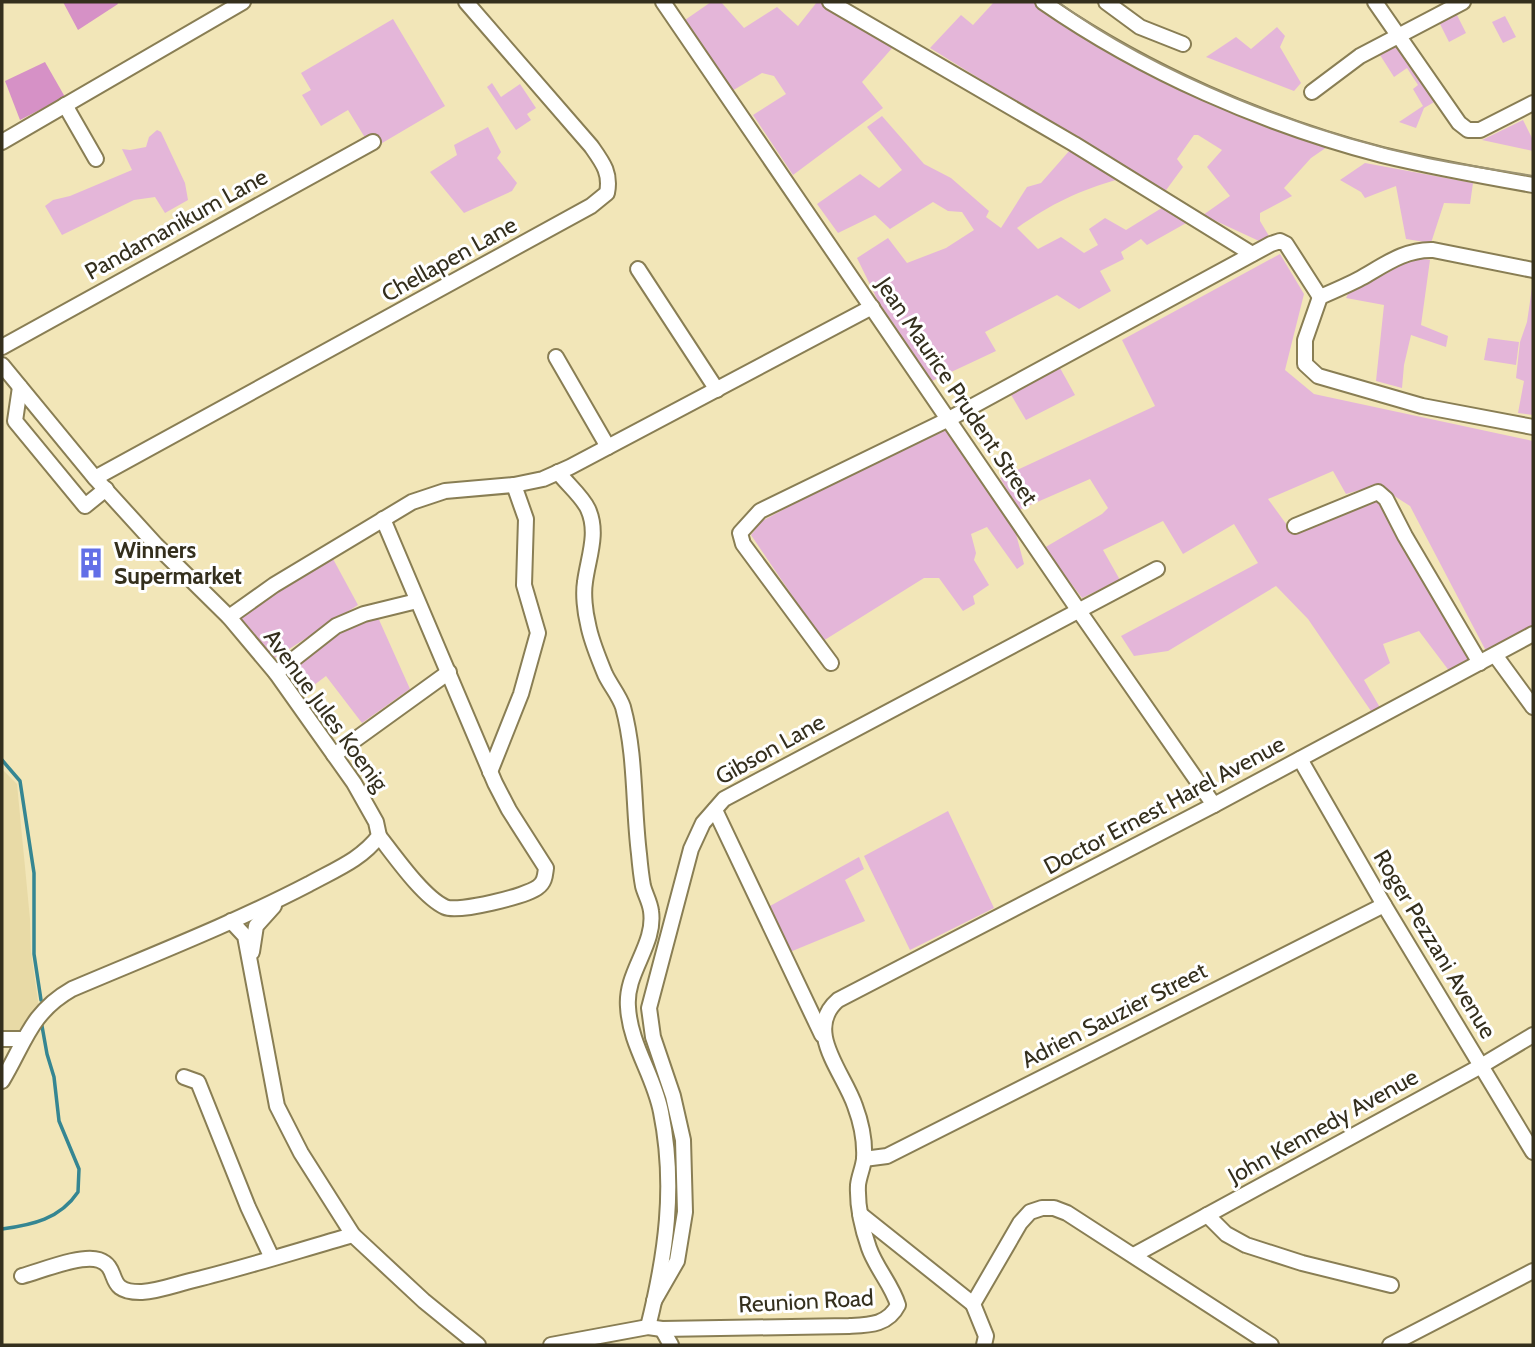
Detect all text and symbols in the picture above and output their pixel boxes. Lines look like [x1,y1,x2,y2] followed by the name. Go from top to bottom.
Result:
[80,162,272,286] street label: Pandamanikum Lane
[377,210,522,308] street label: Chellapen Lane
[870,271,1044,511] street label: Jean Maurice Prudent Street
[114,536,242,590] place label: Winners Supermarket
[74,546,108,580] building icon: Winners Supermarket
[258,624,394,797] street label: Avenue Jules Koenig
[711,707,830,790] street label: Gibson Lane
[1039,729,1289,880] street label: Doctor Ernest Harel Avenue
[1368,845,1502,1044] street label: Roger Pezzani Avenue
[1017,956,1212,1074] street label: Adrien Sauzier Street
[1222,1062,1423,1190] street label: John Kennedy Avenue
[738,1283,874,1319] street label: Reunion Road

